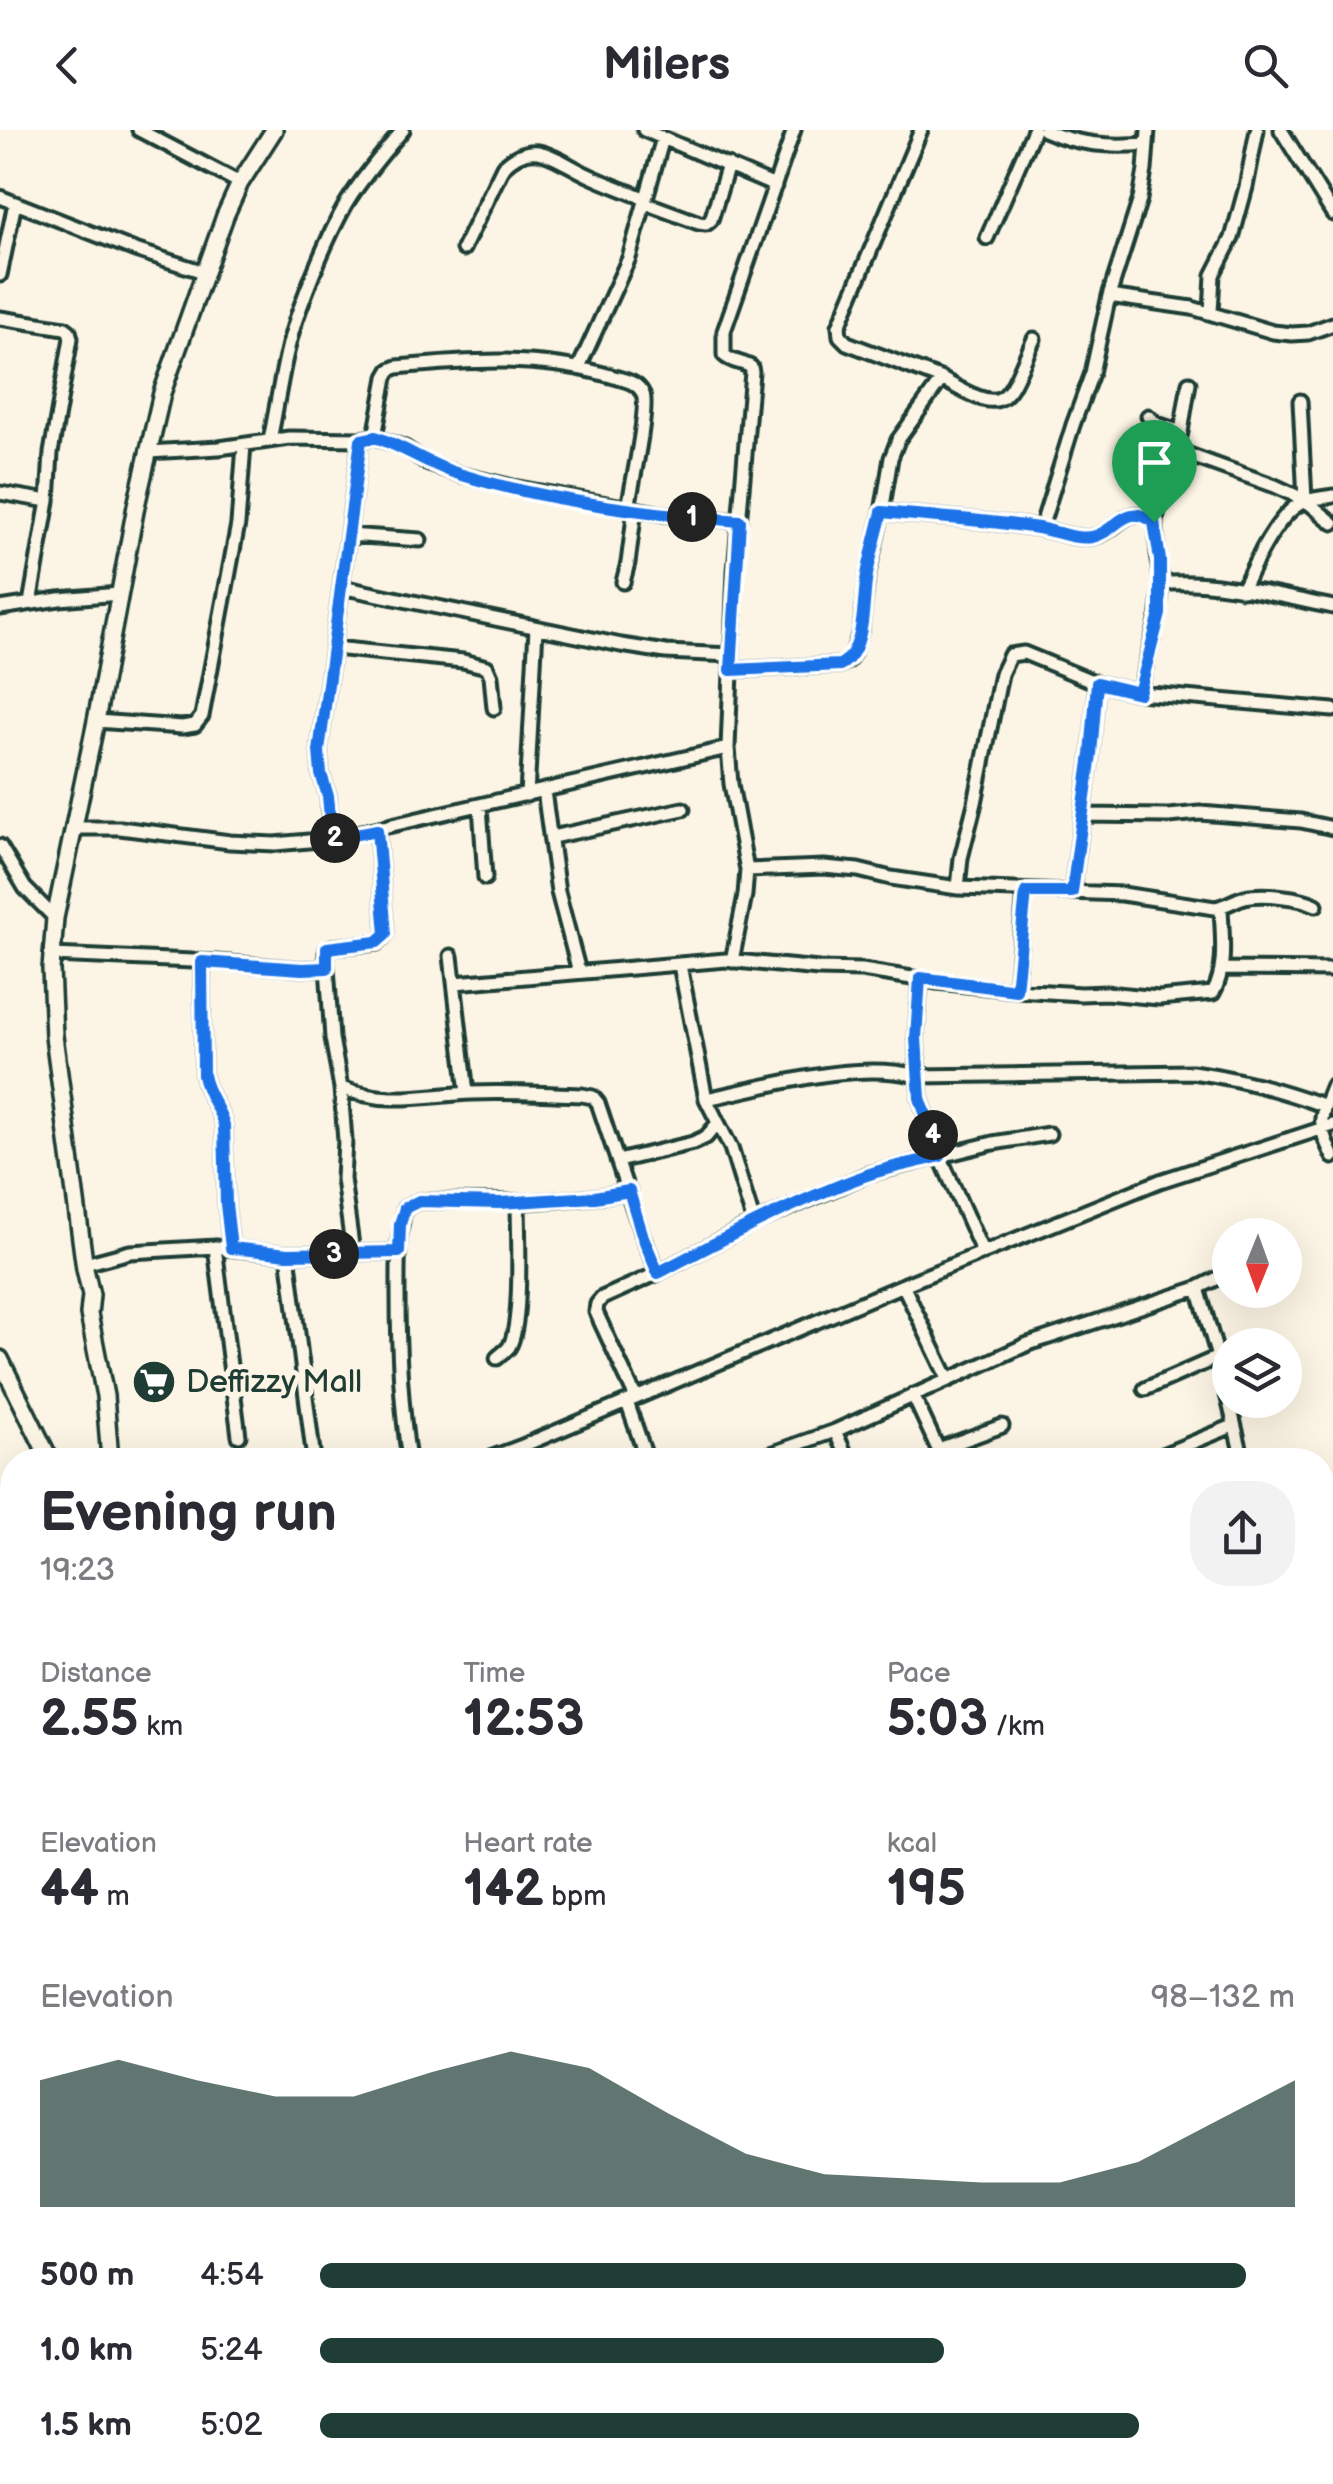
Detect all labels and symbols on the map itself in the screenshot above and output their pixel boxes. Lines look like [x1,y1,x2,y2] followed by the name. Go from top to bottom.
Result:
[1112,420,1197,523] pin
[667,492,717,542] pin: 1
[310,813,360,863] pin: 2
[908,1110,958,1160] pin: 4
[1212,1218,1302,1308] north arrow
[309,1229,359,1279] pin: 3
[131,1359,177,1405] supermarket icon: Deffizzy Mall
[186,1363,362,1402] place label: Deffizzy Mall

